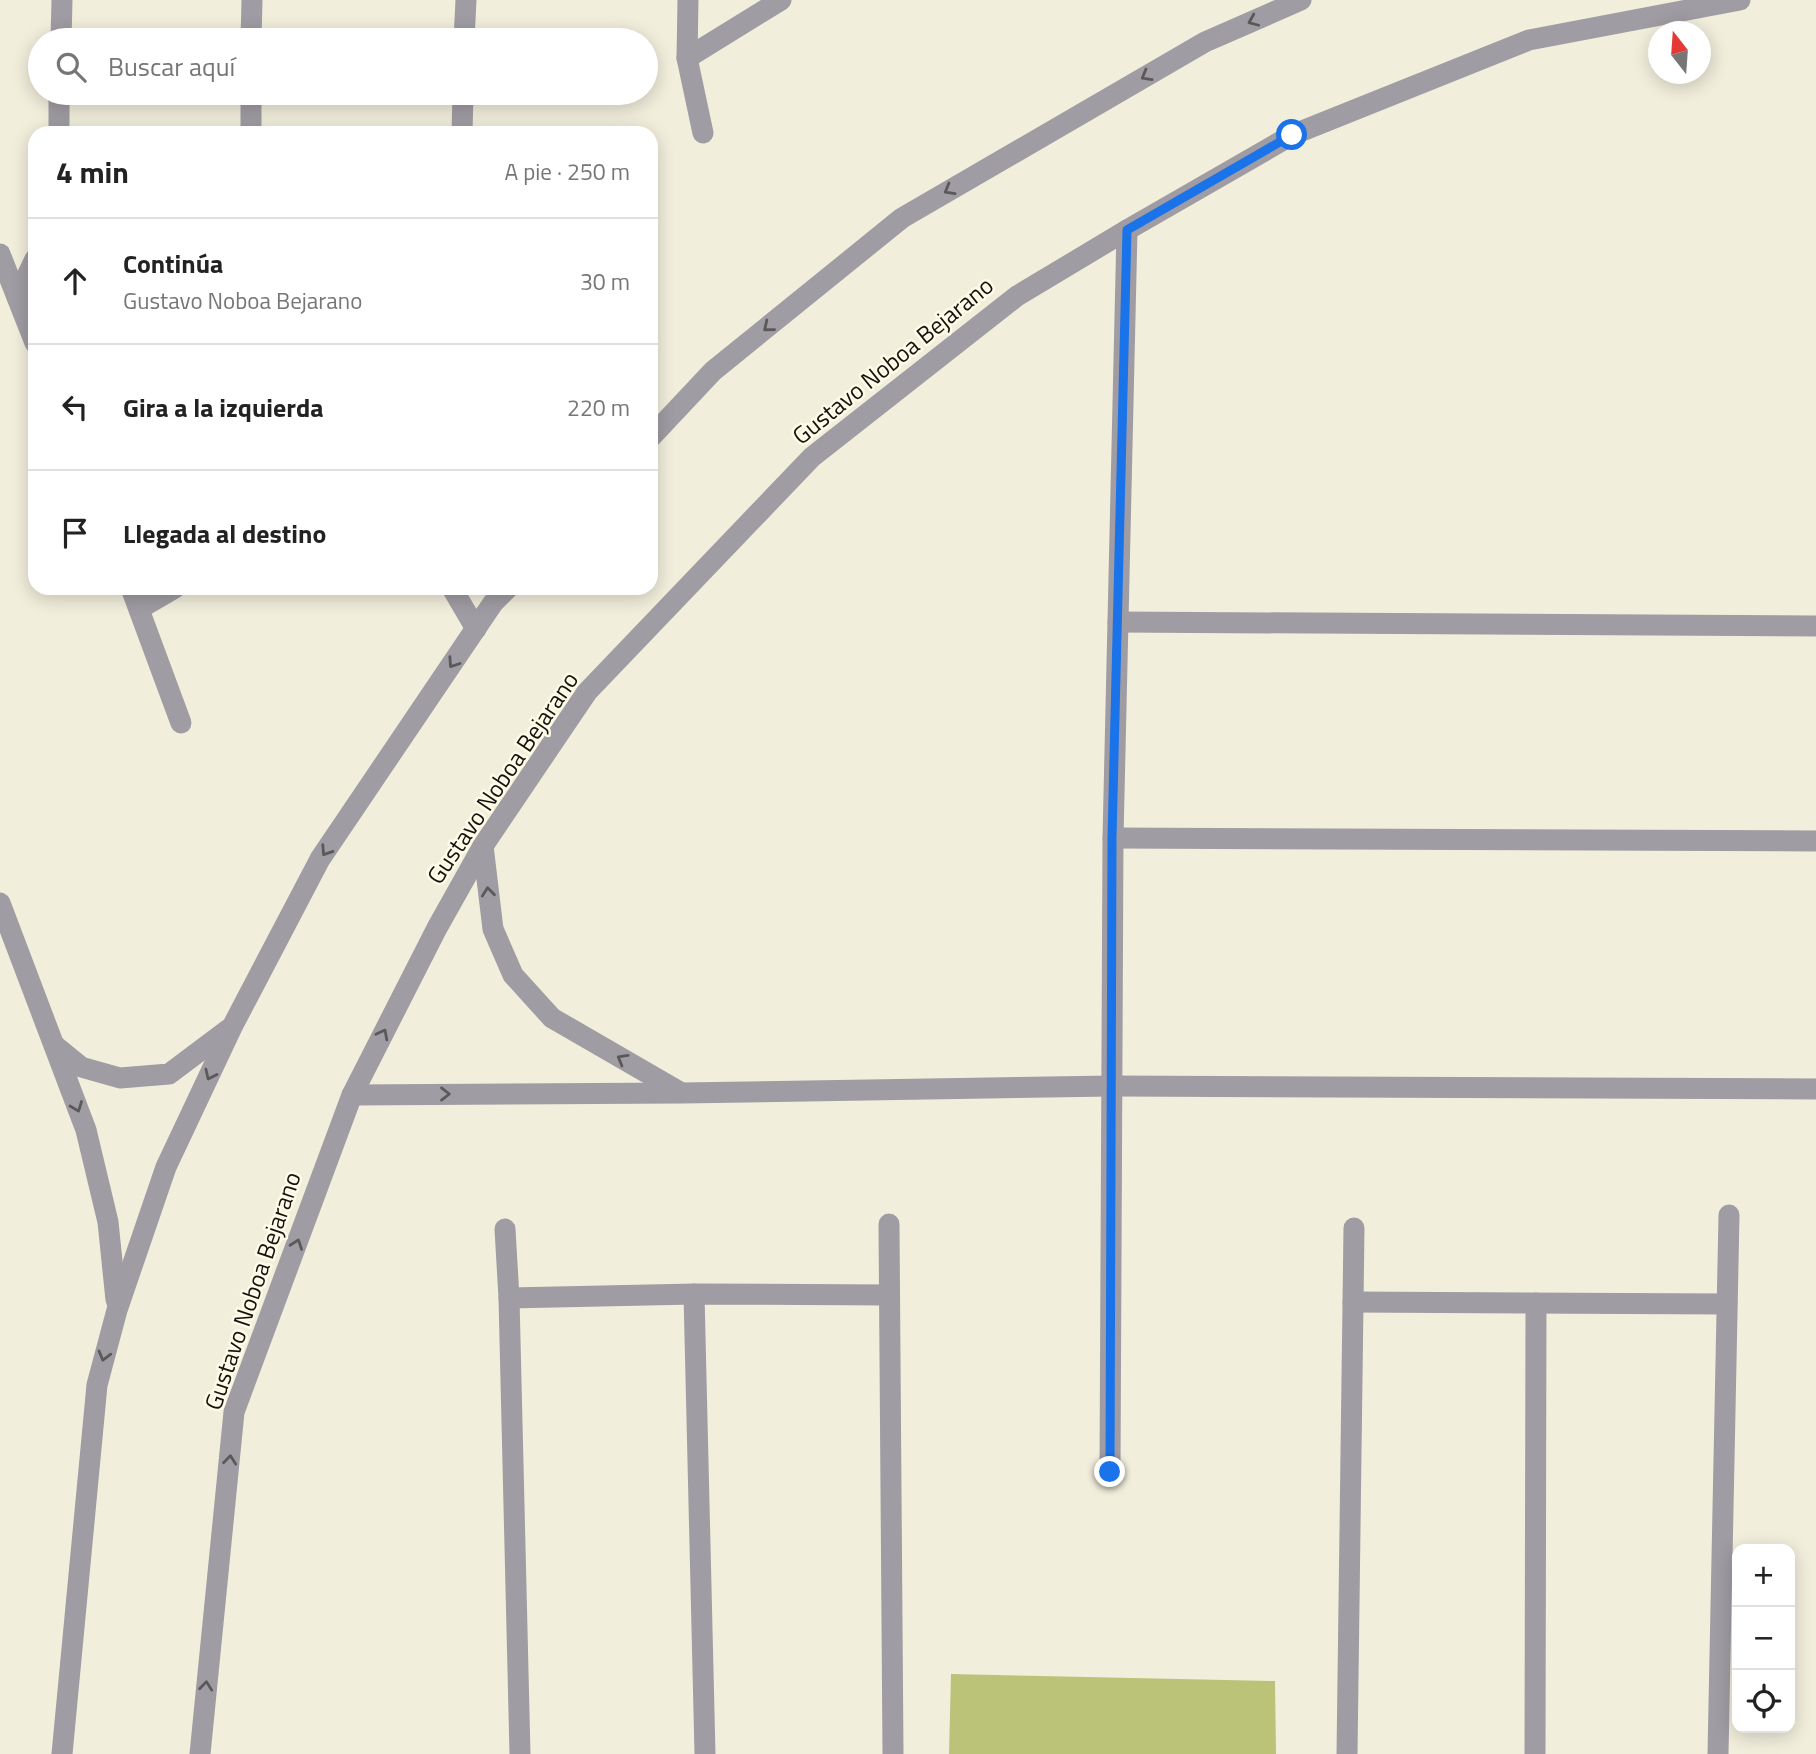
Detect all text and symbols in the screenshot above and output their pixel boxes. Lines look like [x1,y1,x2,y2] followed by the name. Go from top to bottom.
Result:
[1248,13,1260,27] one-way arrow
[1648,21,1711,84] north arrow
[28,28,658,105] search box
[108,47,235,86] text: Buscar aquí
[52,48,90,86] icon: search
[1140,68,1153,81] one-way arrow
[1276,119,1307,150] route start
[56,149,129,195] text: 4 min
[504,154,630,189] text: A pie · 250 m
[944,182,957,195] one-way arrow
[123,244,223,283] text: Continúa
[56,262,94,300] icon: ahead
[580,264,630,299] text: 30 m
[784,268,1001,453] street label: Gustavo Noboa Bejarano
[123,283,362,318] text: Gustavo Noboa Bejarano
[763,319,776,331] one-way arrow
[56,388,94,426] icon: left
[123,388,324,427] text: Gira a la izquierda
[567,390,630,425] text: 220 m
[56,514,94,552] icon: arrive
[123,514,326,553] text: Llegada al destino
[449,655,461,668] one-way arrow
[417,664,587,891] street label: Gustavo Noboa Bejarano
[321,843,334,856] one-way arrow
[481,886,496,897] one-way arrow
[375,1029,389,1041] one-way arrow
[617,1054,630,1067] one-way arrow
[204,1068,218,1080] one-way arrow
[440,1086,451,1102] one-way arrow
[69,1101,83,1113] one-way arrow
[194,1167,310,1415] street label: Gustavo Noboa Bejarano
[289,1238,303,1250] one-way arrow
[98,1350,113,1362] one-way arrow
[222,1454,237,1466] one-way arrow
[1094,1456,1125,1487] route end
[1732,1544,1795,1733] map controls
[1732,1544,1795,1607] button: +
[1732,1607,1795,1670] button: −
[1732,1670,1795,1733] button: locate
[199,1680,214,1692] one-way arrow

